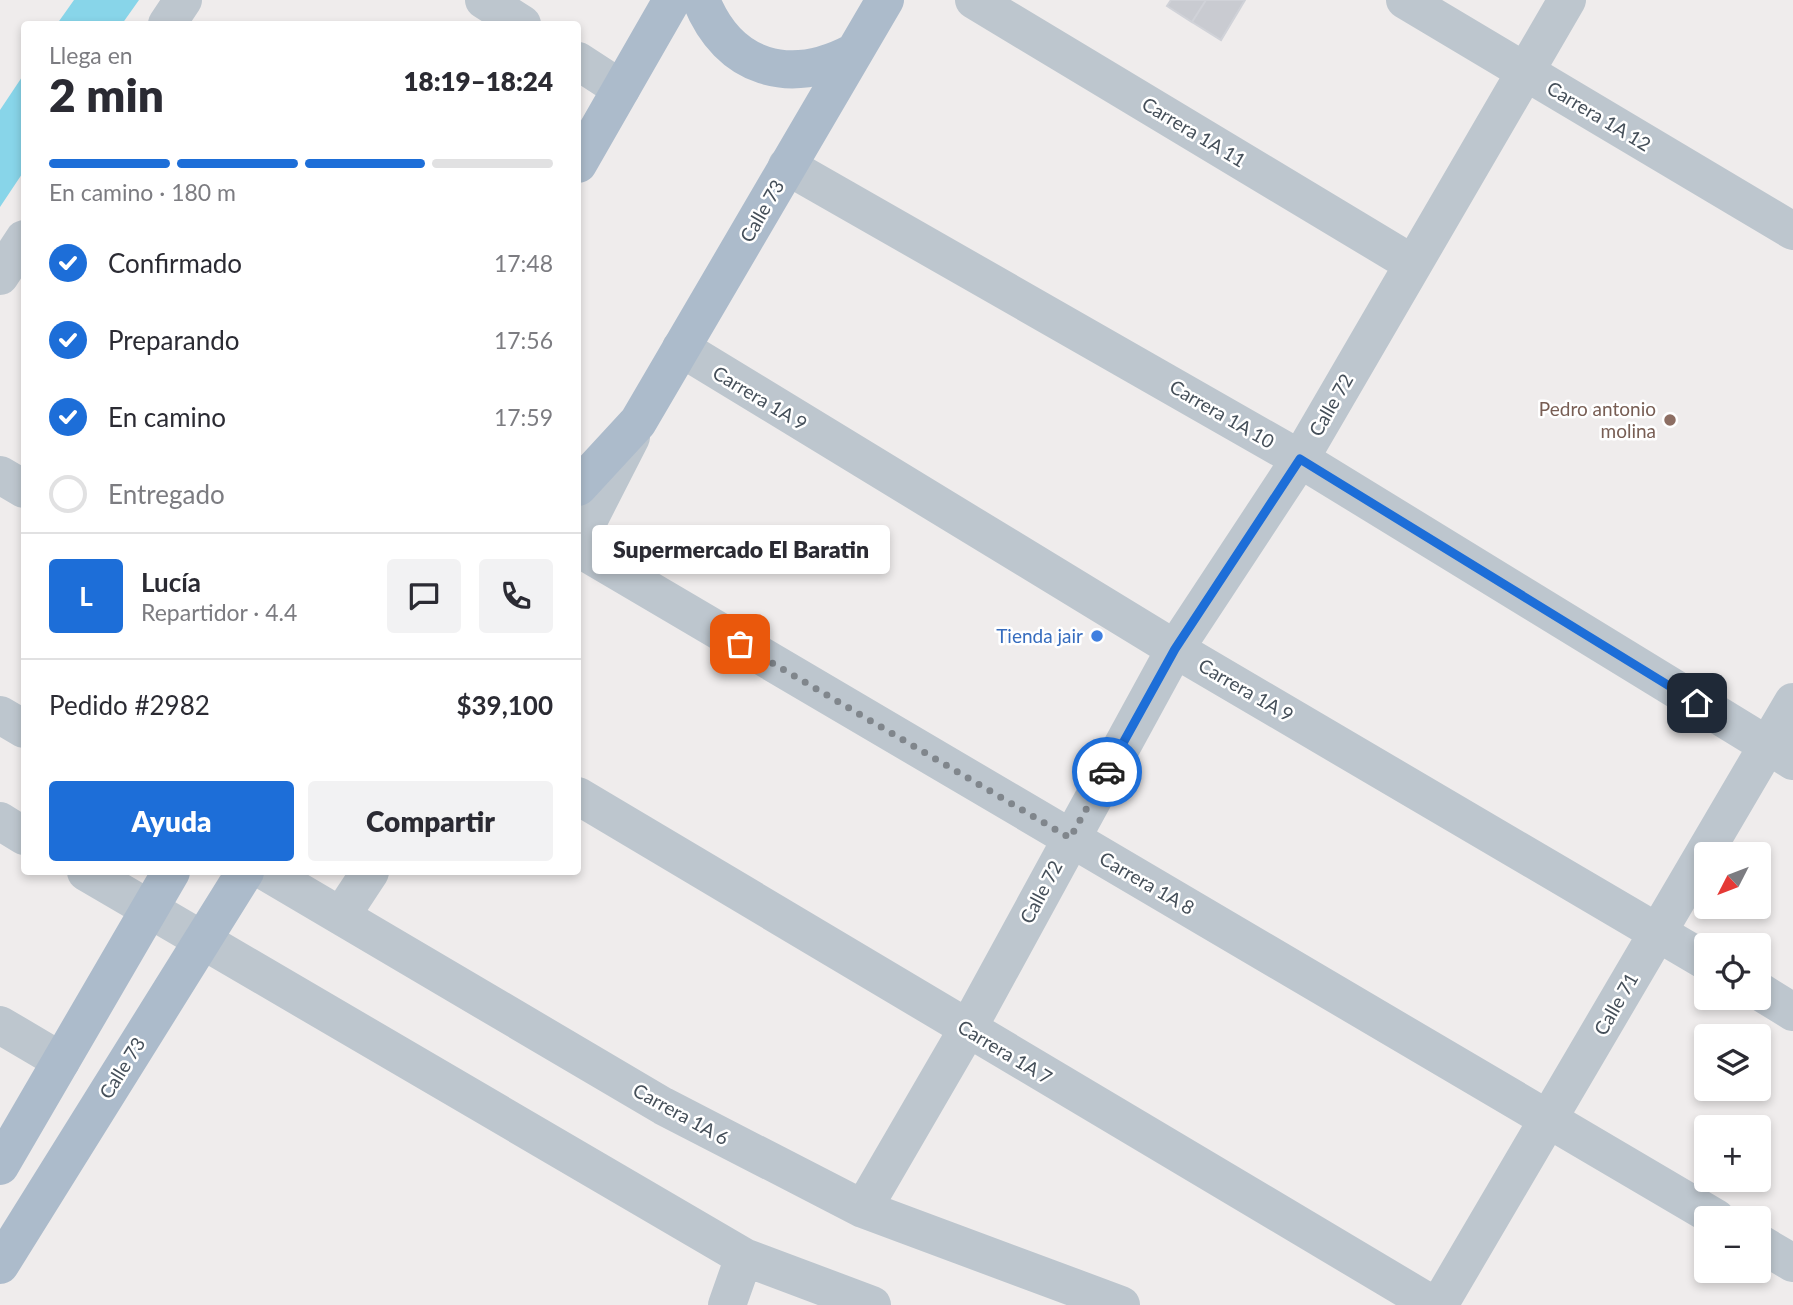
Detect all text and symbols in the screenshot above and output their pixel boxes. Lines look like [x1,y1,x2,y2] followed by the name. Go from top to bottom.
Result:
[49,41,133,69] text: Llega en
[403,65,553,97] text: 18:19–18:24
[49,67,164,122] text: 2 min
[1543,76,1655,156] street label: Carrera 1A 12
[1138,92,1250,172] street label: Carrera 1A 11
[735,176,789,246] street label: Calle 73
[49,178,236,206] text: En camino · 180 m
[49,244,87,282] icon: check
[108,247,242,279] text: Confirmado
[494,249,553,277] text: 17:48
[49,321,87,359] icon: check
[108,324,240,356] text: Preparando
[494,326,553,354] text: 17:56
[709,360,812,435] street label: Carrera 1A 9
[1304,370,1358,440] street label: Calle 72
[1166,374,1279,453] street label: Carrera 1A 10
[1539,397,1656,442] place label: Pedro antonio molina
[49,398,87,436] icon: check
[108,401,226,433] text: En camino
[494,403,553,431] text: 17:59
[1662,412,1678,428] marker: Pedro antonio molina
[108,478,225,510] text: Entregado
[591,525,889,574] callout: Supermercado El Baratin
[613,535,869,563] text: Supermercado El Baratin
[387,559,461,633] button: chat
[479,559,553,633] button: phone
[141,566,201,598] text: Lucía
[79,580,93,612] text: L
[141,598,297,626] text: Repartidor · 4.4
[710,614,770,674] pin
[996,624,1083,647] place label: Tienda jair
[721,625,759,663] icon: bag
[1089,628,1105,644] marker: Tienda jair
[1195,653,1298,726] street label: Carrera 1A 9
[1667,673,1727,733] pin
[1678,684,1716,722] icon: home
[49,689,210,721] text: Pedido #2982
[456,689,553,721] text: $39,100
[1072,737,1142,807] courier
[1088,753,1126,791] icon: car
[49,781,294,861] button: Ayuda
[308,781,553,861] button: Compartir
[1694,842,1771,919] north arrow
[1694,842,1771,1283] map controls
[1096,846,1199,919] street label: Carrera 1A 8
[1014,856,1067,927] street label: Calle 72
[1694,933,1771,1010] button: locate
[1589,969,1643,1039] street label: Calle 71
[954,1014,1057,1089] street label: Carrera 1A 7
[1694,1024,1771,1101] button: layers
[94,1033,149,1103] street label: Calle 73
[629,1078,733,1149] street label: Carrera 1A 6
[1694,1115,1771,1192] button: +
[1694,1206,1771,1283] button: −

